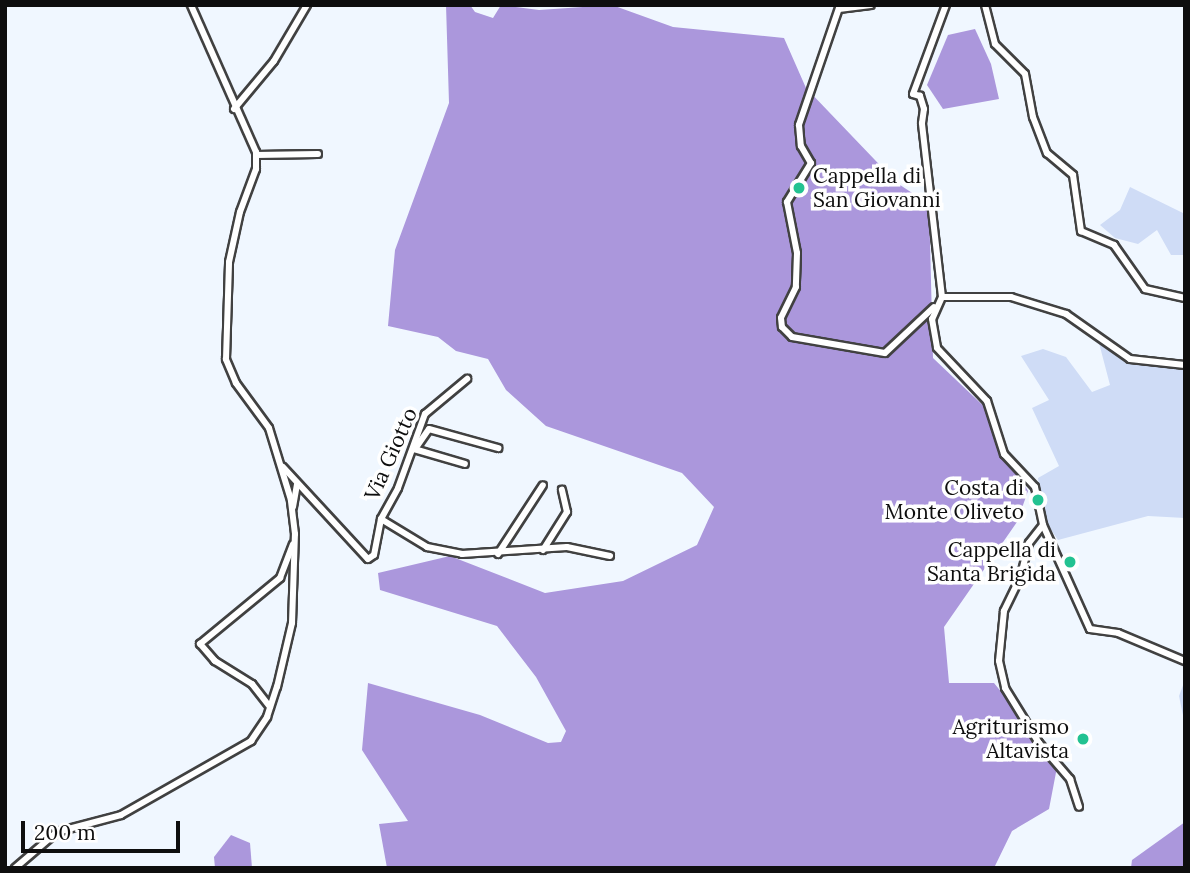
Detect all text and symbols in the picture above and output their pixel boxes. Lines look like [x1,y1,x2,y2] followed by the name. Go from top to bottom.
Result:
[813,163,941,213] place label: Cappella di San Giovanni
[791,180,807,196] marker: Cappella di San Giovanni
[359,404,423,504] street label: Via Giotto
[885,475,1024,525] place label: Costa di Monte Oliveto
[1030,492,1046,508] marker: Costa di Monte Oliveto
[927,537,1056,587] place label: Cappella di Santa Brigida
[1062,554,1078,570] marker: Cappella di Santa Brigida
[952,714,1069,764] place label: Agriturismo Altavista
[1075,731,1091,747] marker: Agriturismo Altavista
[24,806,184,850] scale bar
[34,819,96,846] text: 200 m

